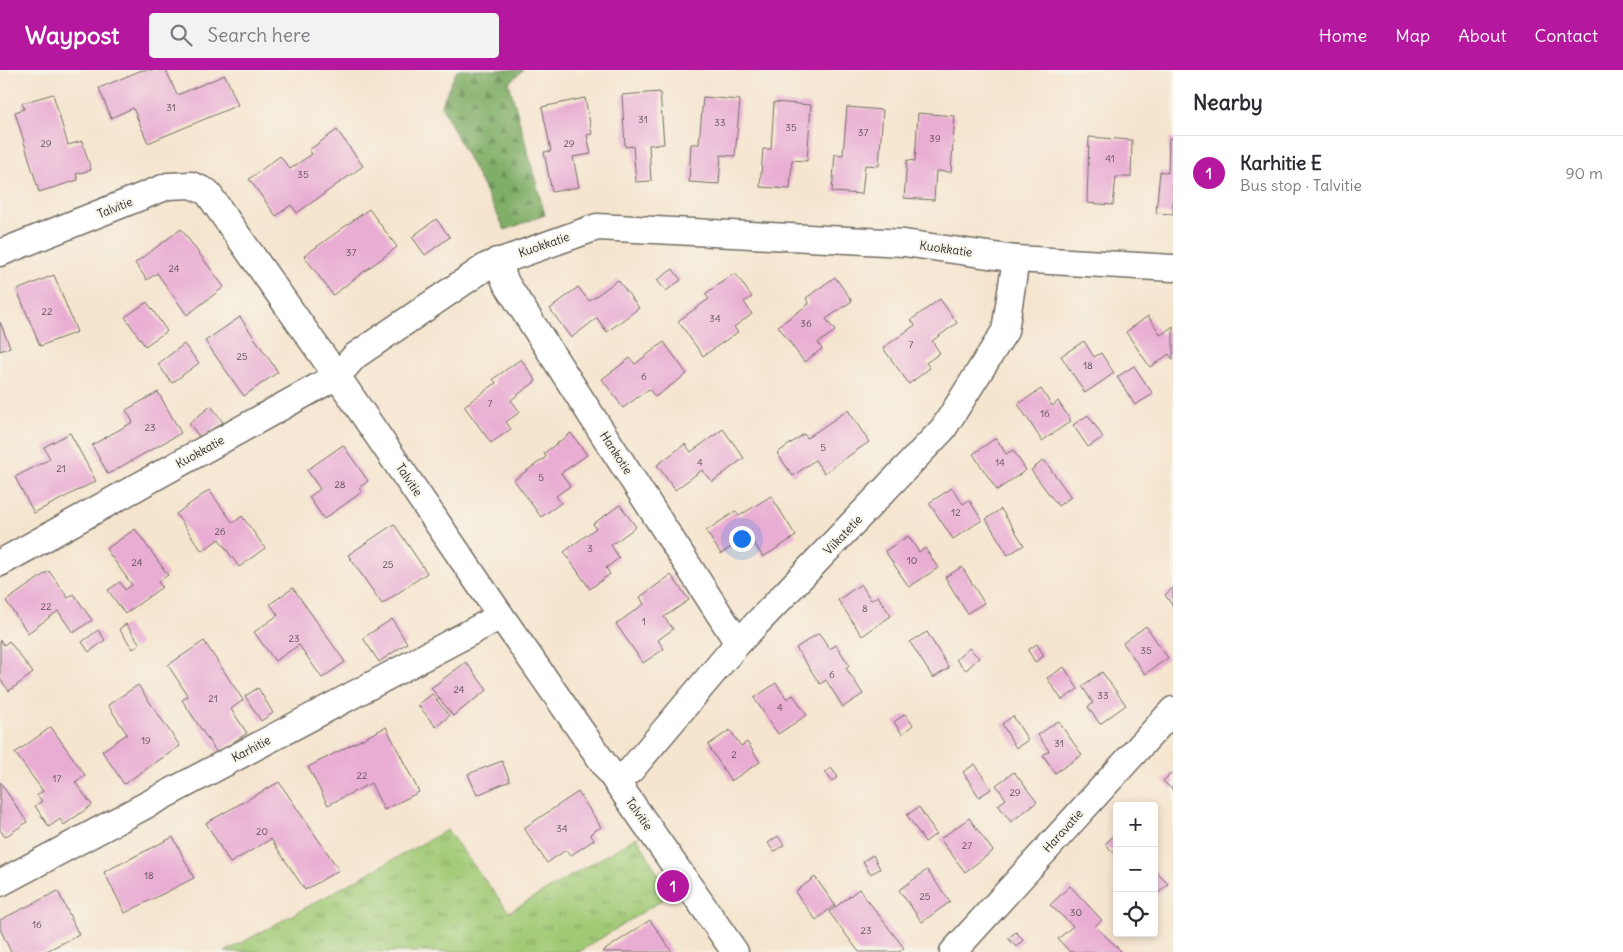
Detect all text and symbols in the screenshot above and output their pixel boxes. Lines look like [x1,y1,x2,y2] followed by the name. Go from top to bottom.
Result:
[149,13,499,58] search box
[25,20,119,50] text: Waypost
[167,21,195,49] icon: search
[207,23,310,47] text: Search here
[1319,24,1367,47] text: Home
[1395,24,1430,47] text: Map
[1458,24,1506,47] text: About
[1534,24,1598,47] text: Contact
[1193,89,1263,116] text: Nearby
[166,101,176,114] house number: 31
[638,113,648,126] house number: 31
[714,116,726,129] house number: 33
[785,121,797,134] house number: 35
[858,126,868,139] house number: 37
[929,132,941,145] house number: 39
[40,137,52,150] house number: 29
[563,137,575,150] house number: 29
[1240,151,1322,175] text: Karhitie E
[1105,152,1115,165] house number: 41
[1206,163,1212,183] text: 1
[1565,163,1603,183] text: 90 m
[297,168,309,181] house number: 35
[1240,175,1362,195] text: Bus stop · Talvitie
[95,194,135,221] street label: Talvitie
[516,229,571,260] street label: Kuokkatie
[919,237,973,260] street label: Kuokkatie
[346,246,356,259] house number: 37
[168,262,180,275] house number: 24
[42,305,53,318] house number: 22
[709,312,721,325] house number: 34
[800,317,812,330] house number: 36
[909,338,914,351] house number: 7
[236,350,248,363] house number: 25
[1083,359,1093,372] house number: 18
[641,370,647,383] house number: 6
[488,397,493,410] house number: 7
[1040,407,1050,420] house number: 16
[144,421,156,434] house number: 23
[597,428,636,477] street label: Hankotie
[173,432,227,471] street label: Kuokkatie
[820,441,826,454] house number: 5
[697,456,703,469] house number: 4
[995,456,1005,469] house number: 14
[393,460,426,499] street label: Talvitie
[56,462,66,475] house number: 21
[538,471,544,484] house number: 5
[334,478,346,491] house number: 28
[951,506,961,519] house number: 12
[820,512,865,558] street label: Viikatetie
[214,525,226,538] house number: 26
[729,526,755,552] your location
[587,542,593,555] house number: 3
[907,554,917,567] house number: 10
[131,556,143,569] house number: 24
[382,558,394,571] house number: 25
[41,600,52,613] house number: 22
[862,602,868,615] house number: 8
[642,615,646,628] house number: 1
[288,632,300,645] house number: 23
[1140,644,1152,657] house number: 35
[829,668,835,681] house number: 6
[453,683,465,696] house number: 24
[1097,689,1109,702] house number: 33
[208,692,218,705] house number: 21
[777,701,783,714] house number: 4
[229,732,273,765] street label: Karhitie
[141,734,151,747] house number: 19
[1054,737,1064,750] house number: 31
[731,748,737,761] house number: 2
[357,769,368,782] house number: 22
[53,772,62,785] house number: 17
[1009,786,1021,799] house number: 29
[623,794,656,833] street label: Talvitie
[1113,802,1158,937] map controls
[1113,802,1158,847] button: +
[1039,806,1086,855] street label: Haravatie
[556,822,568,835] house number: 34
[256,825,268,838] house number: 20
[962,839,972,852] house number: 27
[1113,847,1158,892] button: −
[657,867,689,905] pin: 1
[144,869,154,882] house number: 18
[919,890,931,903] house number: 25
[1113,892,1158,937] button: locate
[1070,906,1082,919] house number: 30
[32,918,42,931] house number: 16
[860,924,872,937] house number: 23

